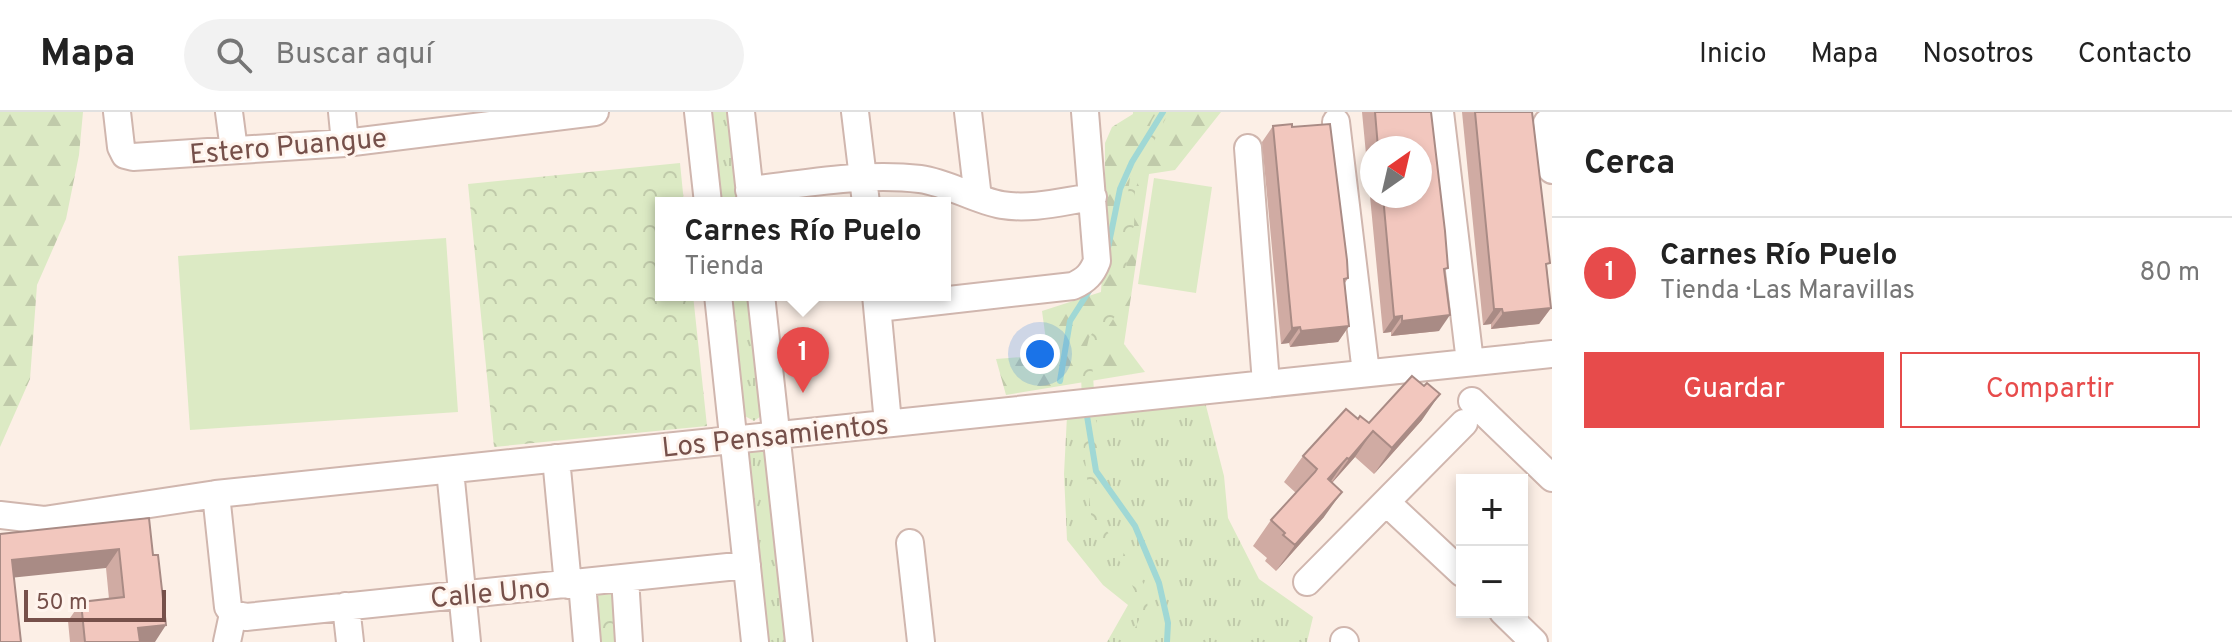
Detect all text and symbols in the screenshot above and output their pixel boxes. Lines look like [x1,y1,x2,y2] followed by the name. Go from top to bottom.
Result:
[184,19,744,91] search box
[40,31,136,80] text: Mapa
[212,33,256,77] icon: search
[276,37,433,74] text: Buscar aquí
[1699,37,1767,73] text: Inicio
[1811,37,1878,73] text: Mapa
[1922,37,2034,73] text: Nosotros
[2078,37,2192,73] text: Contacto
[188,121,388,175] street label: Estero Puangue
[1360,136,1432,208] north arrow
[1584,143,1675,186] text: Cerca
[655,197,951,301] popup
[684,214,922,251] text: Carnes Río Puelo
[1660,238,1898,275] text: Carnes Río Puelo
[684,251,764,284] text: Tienda
[1605,257,1615,290] text: 1
[2140,257,2200,290] text: 80 m
[1660,275,1915,308] text: Tienda · Las Maravillas
[777,327,829,393] pin: 1
[1020,334,1060,374] your location
[1584,352,1884,428] button: Guardar
[1900,352,2200,428] button: Compartir
[660,408,890,468] street label: Los Pensamientos
[1456,474,1528,618] map controls
[1456,474,1528,546] button: +
[1456,546,1528,618] button: −
[429,572,552,618] street label: Calle Uno
[24,586,166,622] scale bar
[36,590,88,617] text: 50 m

